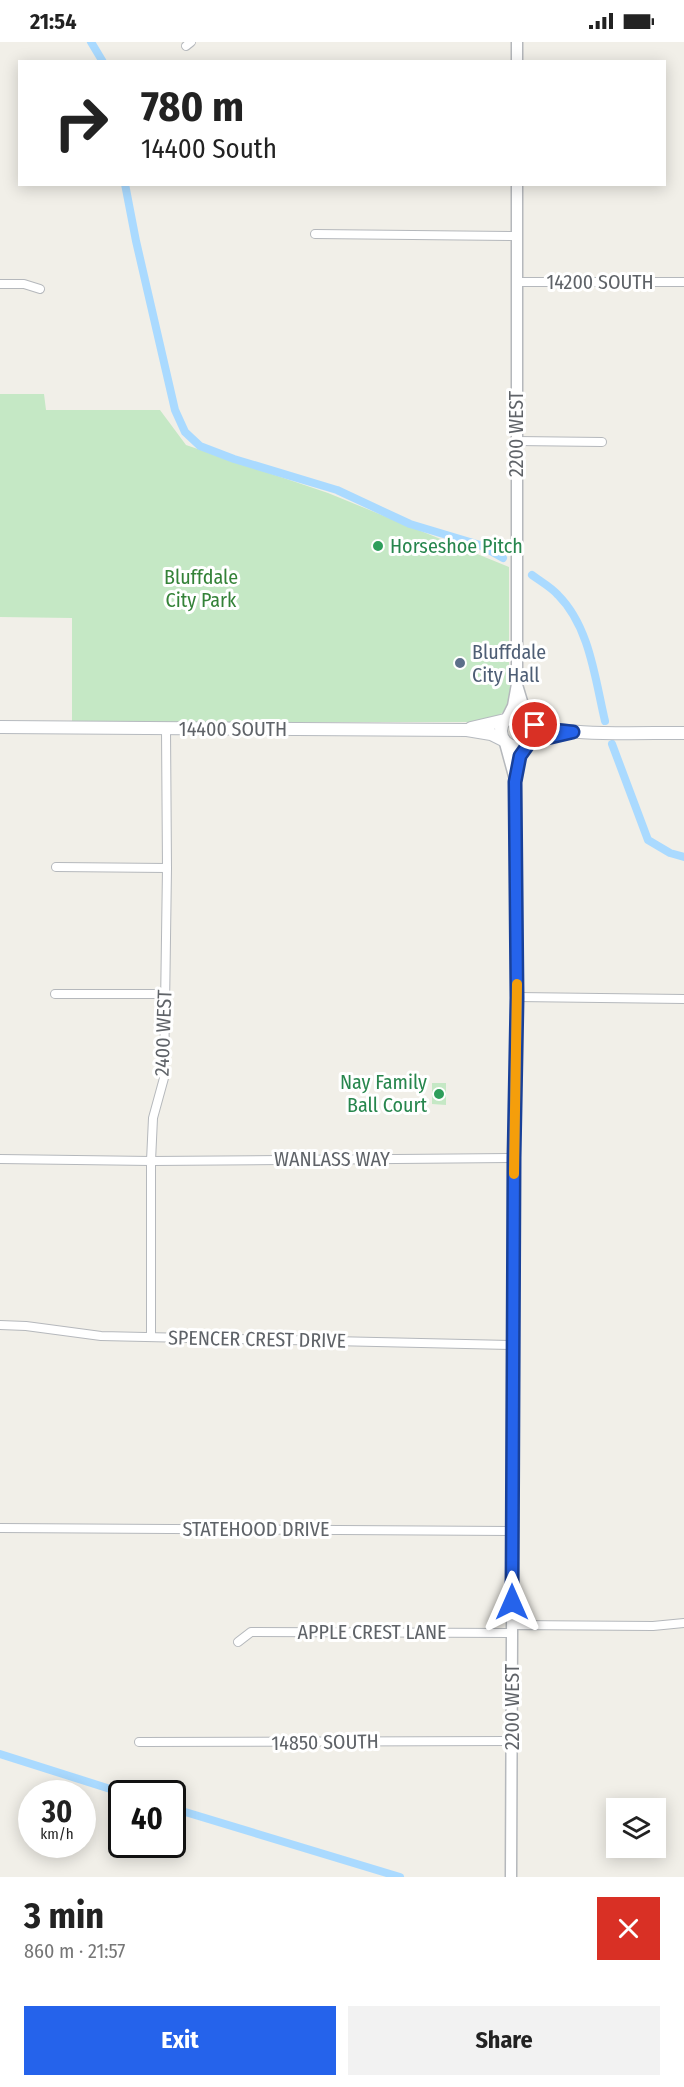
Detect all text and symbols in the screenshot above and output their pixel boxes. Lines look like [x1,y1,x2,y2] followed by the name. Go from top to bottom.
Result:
[30,8,76,35] text: 21:54
[141,82,244,132] text: 780 m
[42,84,120,162] icon: right
[141,133,277,165] text: 14400 South
[546,270,654,294] street label: 14200 SOUTH
[504,390,528,477] street label: 2200 WEST
[390,534,523,558] place label: Horseshoe Pitch
[371,539,385,553] marker: Horseshoe Pitch
[164,565,238,612] park label: Bluffdale City Park
[472,640,546,687] place label: Bluffdale City Hall
[453,656,467,670] marker: Bluffdale City Hall
[509,699,560,750] pin
[518,708,551,741] icon: arrive
[179,717,287,741] street label: 14400 SOUTH
[149,989,177,1077] street label: 2400 WEST
[340,1070,427,1117] place label: Nay Family Ball Court
[432,1087,446,1101] marker: Nay Family Ball Court
[274,1147,390,1171] street label: WANLASS WAY
[168,1325,346,1353] street label: SPENCER CREST DRIVE
[183,1517,329,1541] street label: STATEHOOD DRIVE
[480,1570,544,1634] position arrow
[298,1620,446,1644] street label: APPLE CREST LANE
[500,1663,524,1750] street label: 2200 WEST
[271,1729,379,1755] street label: 14850 SOUTH
[108,1780,186,1858] speed limit sign: 40
[42,1794,72,1830] text: 30
[606,1798,666,1858] map controls
[606,1798,666,1858] button: layers
[40,1825,74,1843] text: km/h
[24,1894,104,1938] text: 3 min
[597,1897,660,1960] button: close
[24,1939,125,1963] text: 860 m · 21:57
[24,2006,336,2075] button: Exit
[348,2006,660,2075] button: Share

